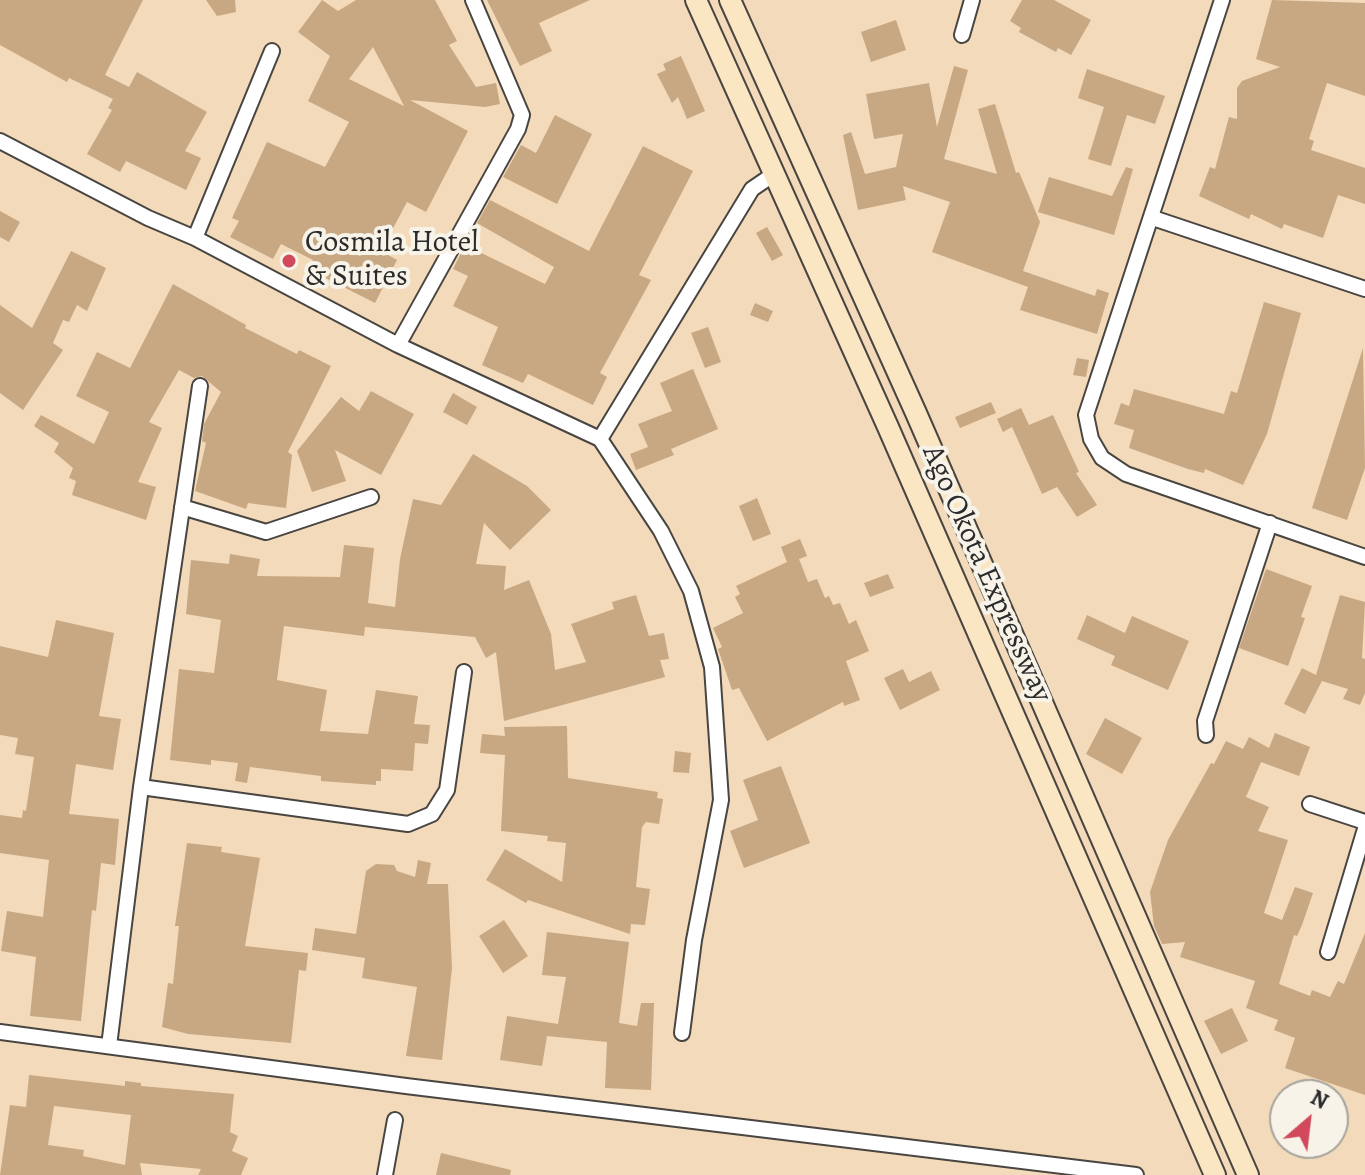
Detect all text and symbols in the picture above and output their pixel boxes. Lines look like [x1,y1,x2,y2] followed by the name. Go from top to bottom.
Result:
[305,226,478,296] place label: Cosmila Hotel & Suites
[280,252,298,270] marker: Cosmila Hotel & Suites
[913,440,1059,708] street label: Ago Okota Expressway
[1269,1079,1349,1159] north arrow
[1305,1083,1333,1117] text: N

